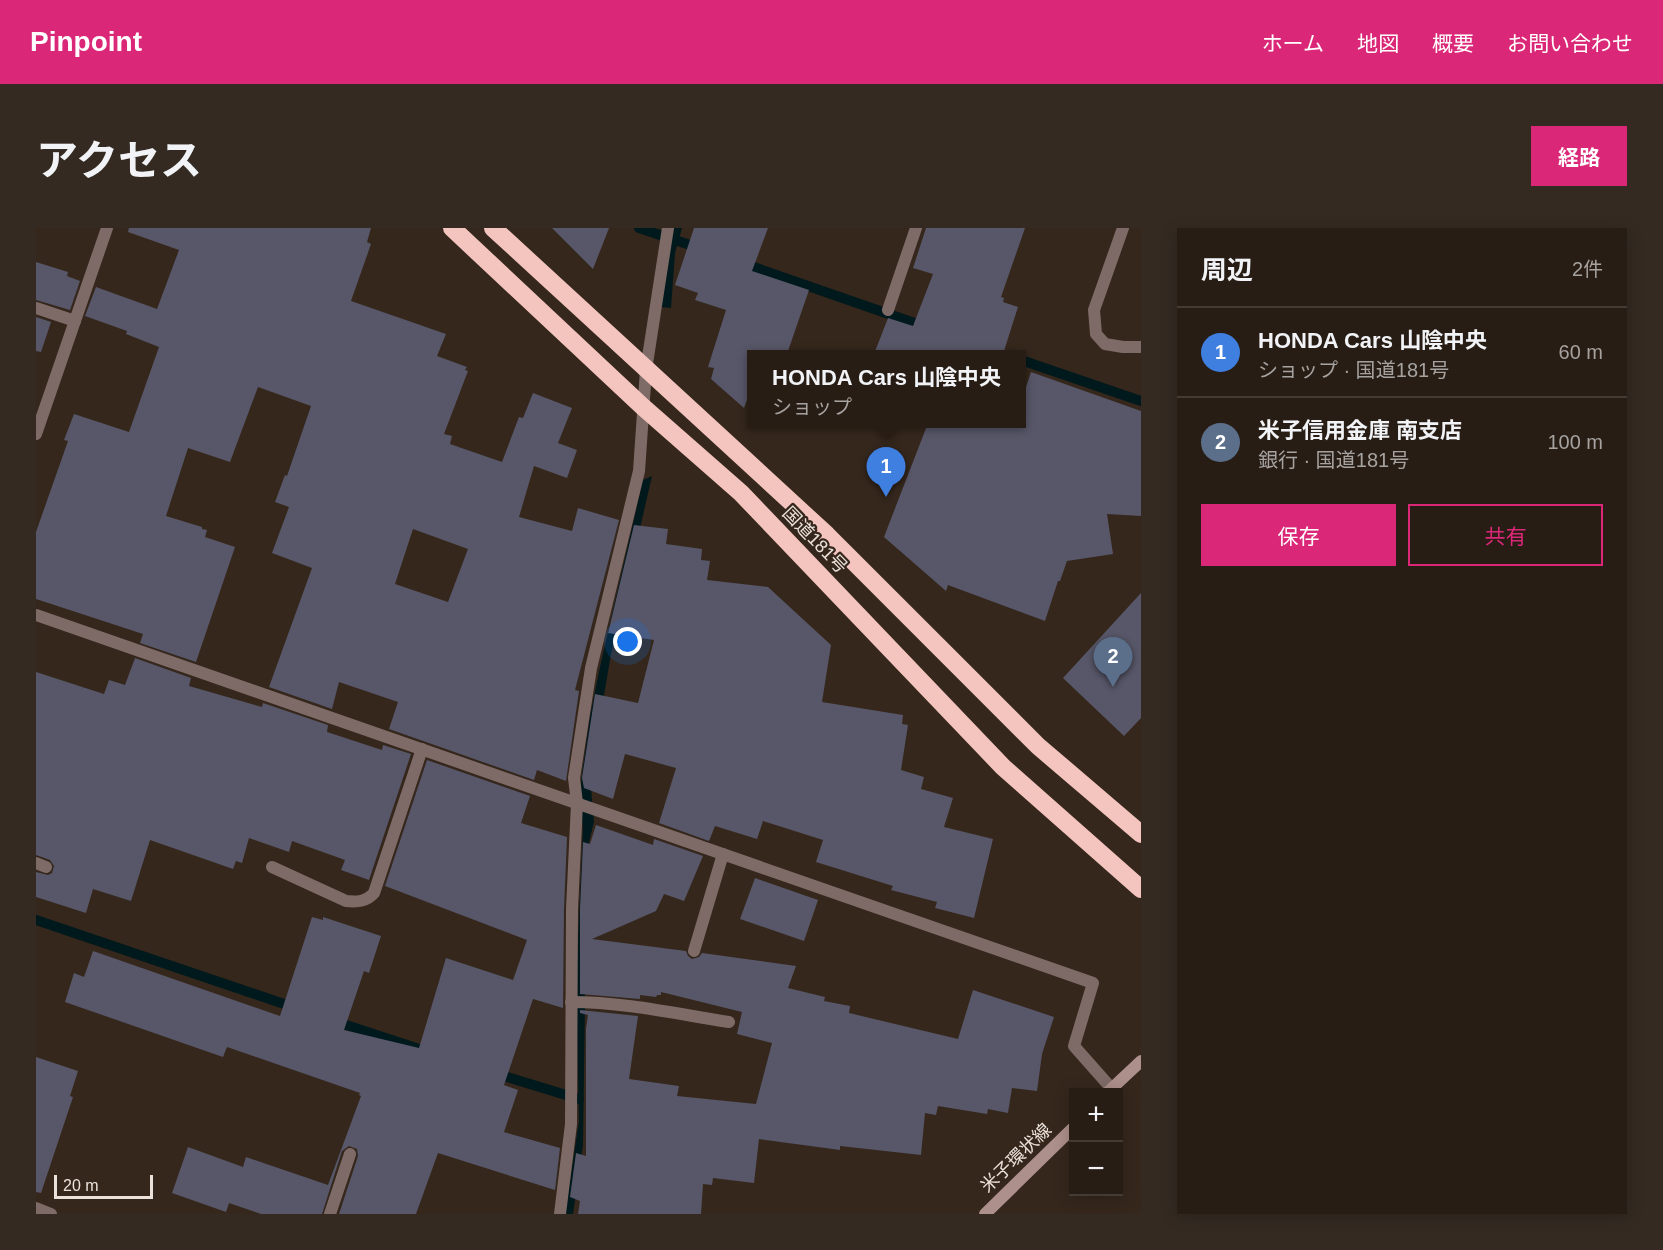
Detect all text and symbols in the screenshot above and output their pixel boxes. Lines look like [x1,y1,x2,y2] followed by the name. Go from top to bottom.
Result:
[30,26,142,57] text: Pinpoint
[1262,32,1324,55] text: ホーム
[1357,32,1399,55] text: 地図
[1432,32,1474,55] text: 概要
[1507,32,1633,55] text: お問い合わせ
[1531,126,1627,186] button: 経路
[36,137,202,184] text: アクセス
[1201,255,1253,285] text: 周辺
[1572,258,1603,280] text: 2件
[1258,328,1487,353] text: HONDA Cars 山陰中央
[1215,341,1226,363] text: 1
[1559,341,1603,363] text: 60 m
[747,350,1026,428] popup
[1258,359,1449,381] text: ショップ · 国道181号
[772,365,1001,390] text: HONDA Cars 山陰中央
[772,396,852,418] text: ショップ
[1258,418,1462,443] text: 米子信用金庫 南支店
[1215,431,1226,453] text: 2
[1547,431,1603,453] text: 100 m
[866,448,906,497] pin: 1
[1258,449,1409,471] text: 銀行 · 国道181号
[779,503,851,577] street label: 国道181号
[1201,504,1396,566] button: 保存
[1408,504,1603,566] button: 共有
[613,627,642,656] your location
[1094,638,1132,687] pin: 2
[1069,1088,1123,1196] map controls
[1069,1088,1123,1142] button: +
[977,1120,1055,1196] street label: 米子環状線
[1069,1142,1123,1196] button: −
[54,1172,153,1200] scale bar
[63,1177,99,1194] text: 20 m

